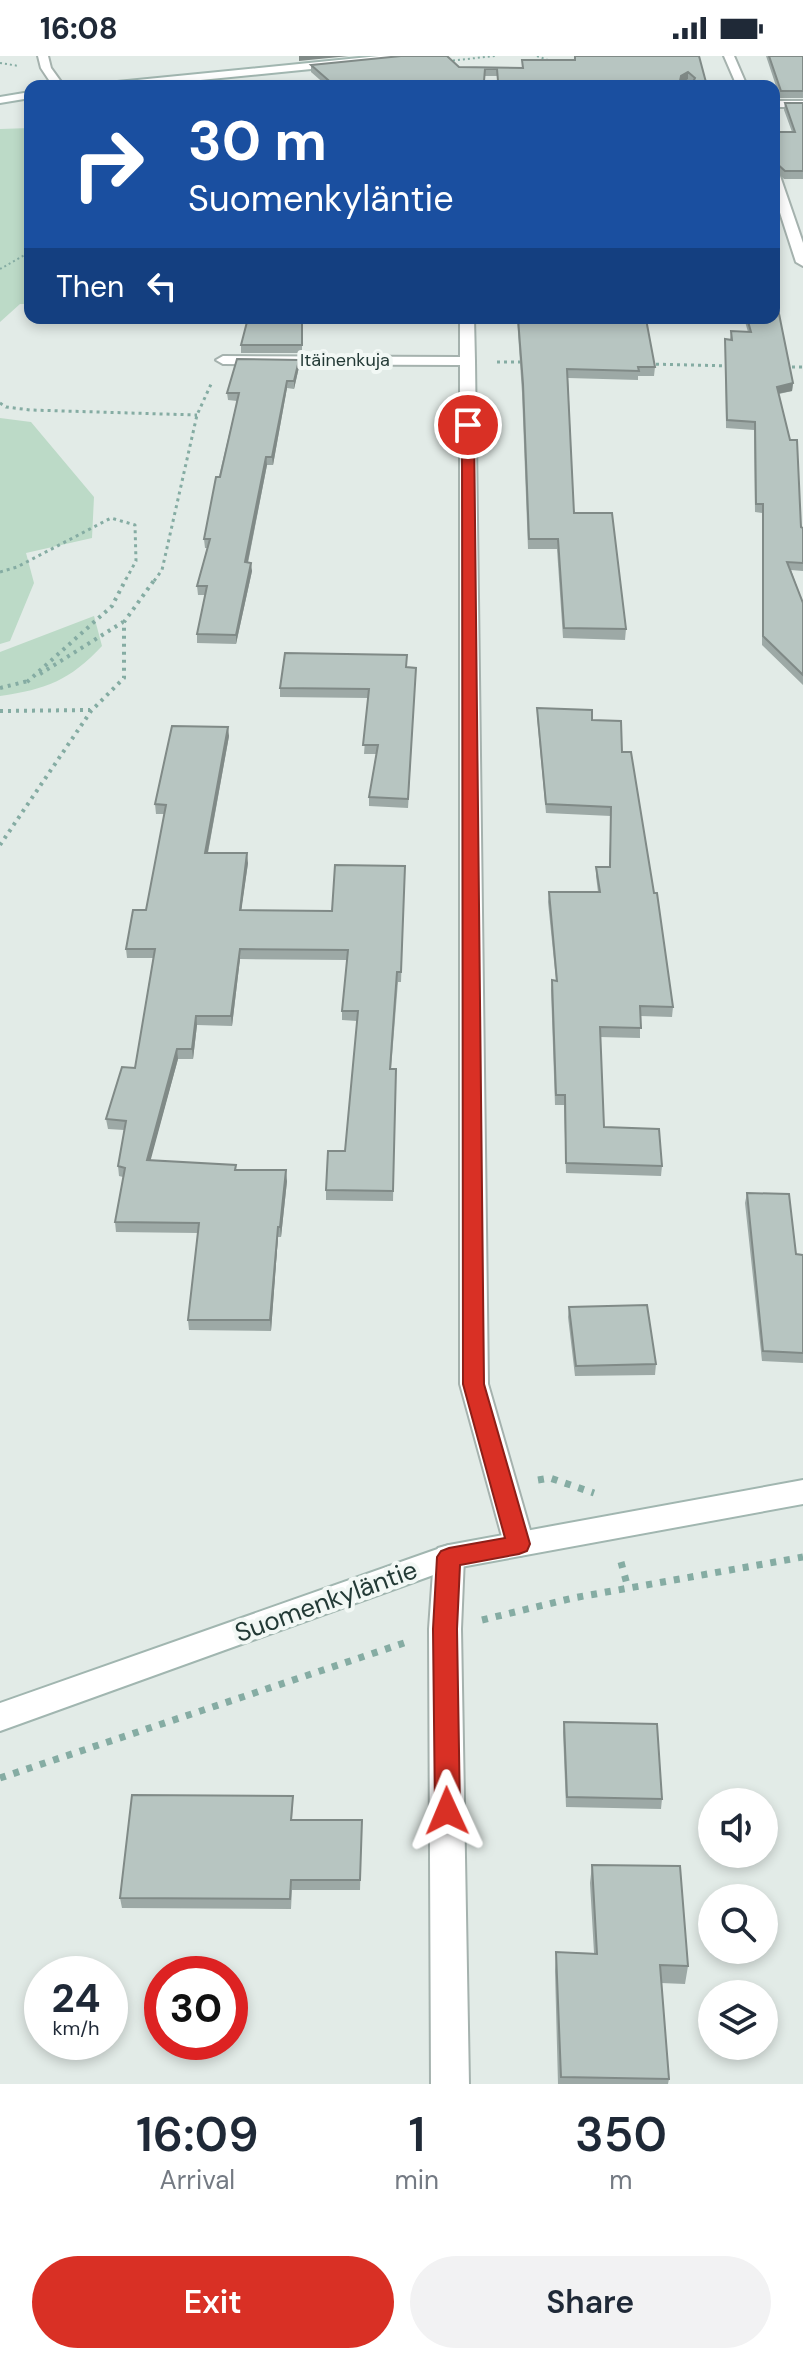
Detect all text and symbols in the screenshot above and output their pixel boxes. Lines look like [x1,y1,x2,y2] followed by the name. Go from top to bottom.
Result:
[40,9,118,48] text: 16:08
[188,104,327,177] text: 30 m
[56,112,160,216] icon: right
[188,175,454,222] text: Suomenkyläntie
[140,264,184,308] icon: left
[56,267,124,306] text: Then
[300,348,390,372] street label: Itäinenkuja
[434,391,502,459] pin
[446,403,490,447] icon: arrive
[230,1552,422,1650] street label: Suomenkyläntie
[405,1769,489,1853] position arrow
[698,1788,778,2060] map controls
[698,1788,778,1868] button: sound
[698,1884,778,1964] button: search
[144,1956,248,2060] speed limit sign: 30
[52,1972,100,2024] text: 24
[698,1980,778,2060] button: layers
[52,2015,100,2041] text: km/h
[136,2103,259,2166] text: 16:09
[408,2103,425,2166] text: 1
[575,2103,667,2166] text: 350
[159,2163,235,2197] text: Arrival
[395,2163,439,2197] text: min
[609,2163,633,2197] text: m
[32,2256,394,2348] button: Exit
[410,2256,771,2348] button: Share

